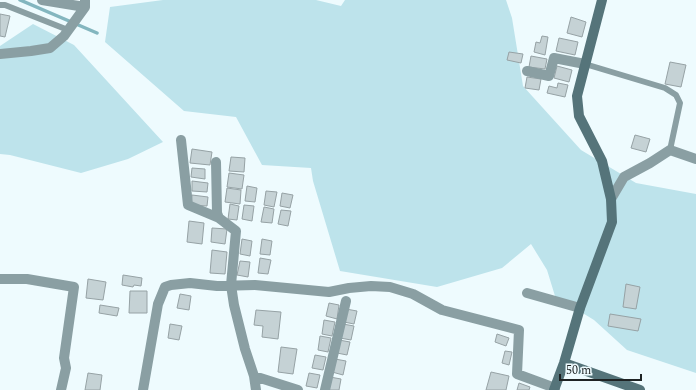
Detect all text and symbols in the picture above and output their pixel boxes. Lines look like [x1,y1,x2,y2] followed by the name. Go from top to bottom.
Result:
[560,356,641,382] scale bar
[566,361,591,380] text: 50 m

